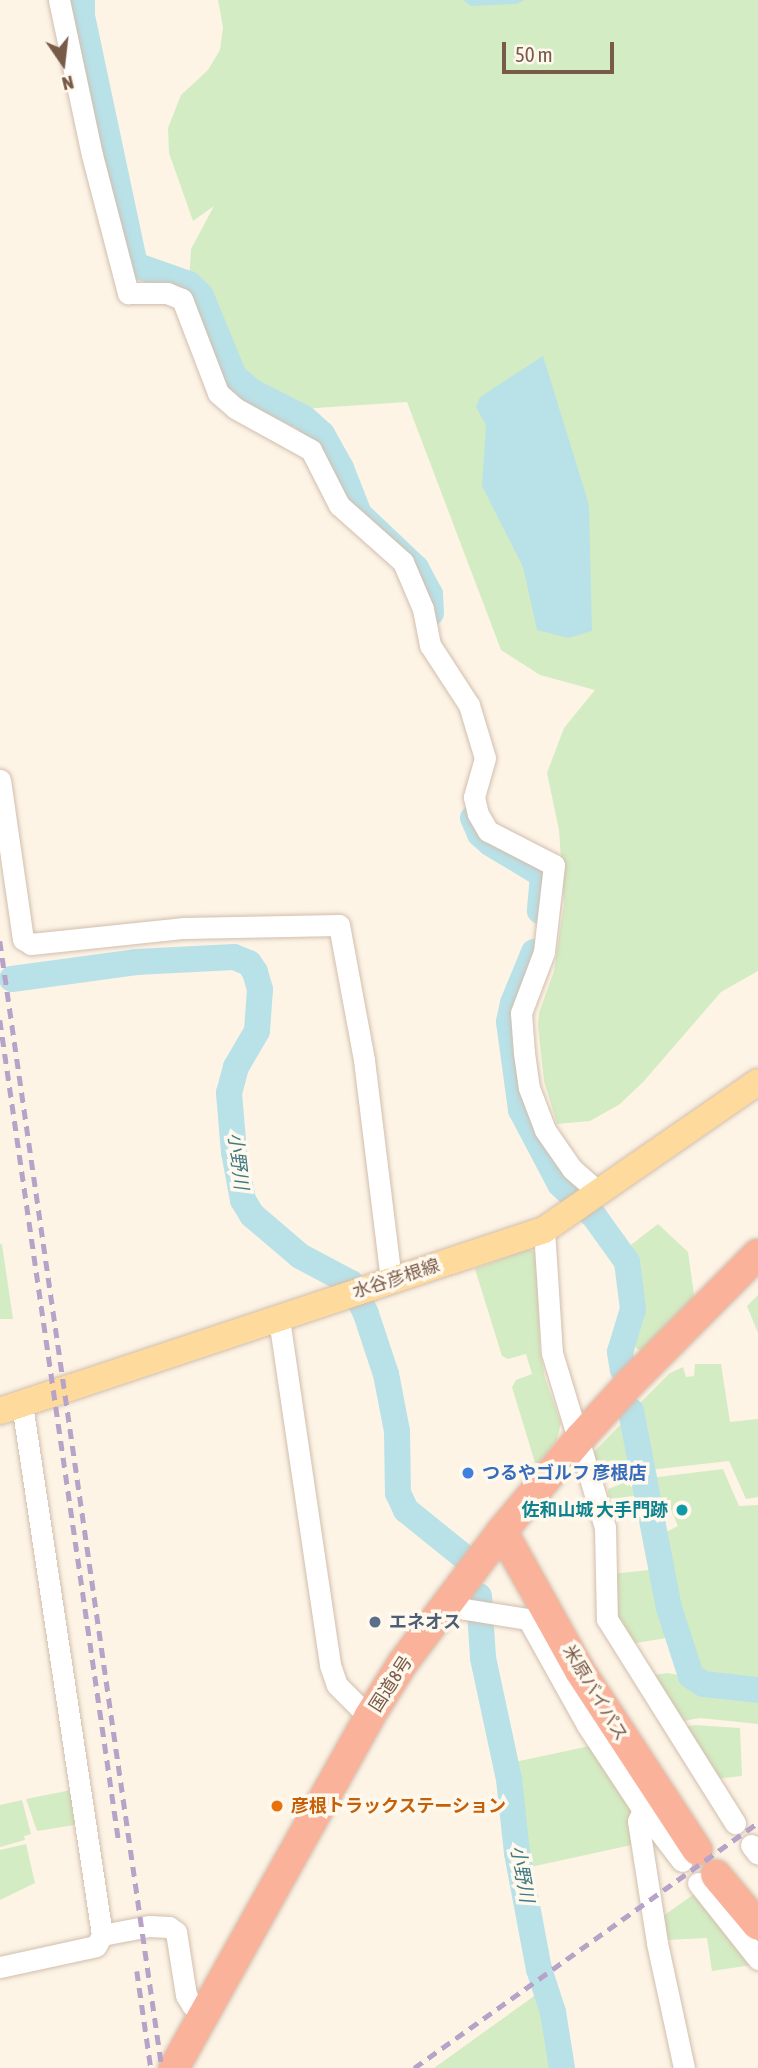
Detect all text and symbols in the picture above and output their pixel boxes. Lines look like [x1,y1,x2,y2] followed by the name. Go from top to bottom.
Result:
[28,28,98,98] north arrow
[506,28,618,72] scale bar
[515,42,553,66] text: 50 m
[60,71,76,95] text: N
[223,1131,253,1191] water label: 小野川
[350,1255,442,1303] street label: 水谷彦根線
[482,1462,646,1484] place label: つるやゴルフ 彦根店
[460,1465,476,1481] marker: つるやゴルフ 彦根店
[522,1499,668,1521] place label: 佐和山城 大手門跡
[674,1502,690,1518] marker: 佐和山城 大手門跡
[389,1611,461,1633] place label: エネオス
[367,1614,383,1630] marker: エネオス
[558,1641,632,1745] street label: 米原バイパス
[365,1652,417,1716] street label: 国道8号
[291,1795,507,1817] place label: 彦根トラックステーション
[269,1798,285,1814] marker: 彦根トラックステーション
[506,1844,538,1904] water label: 小野川

